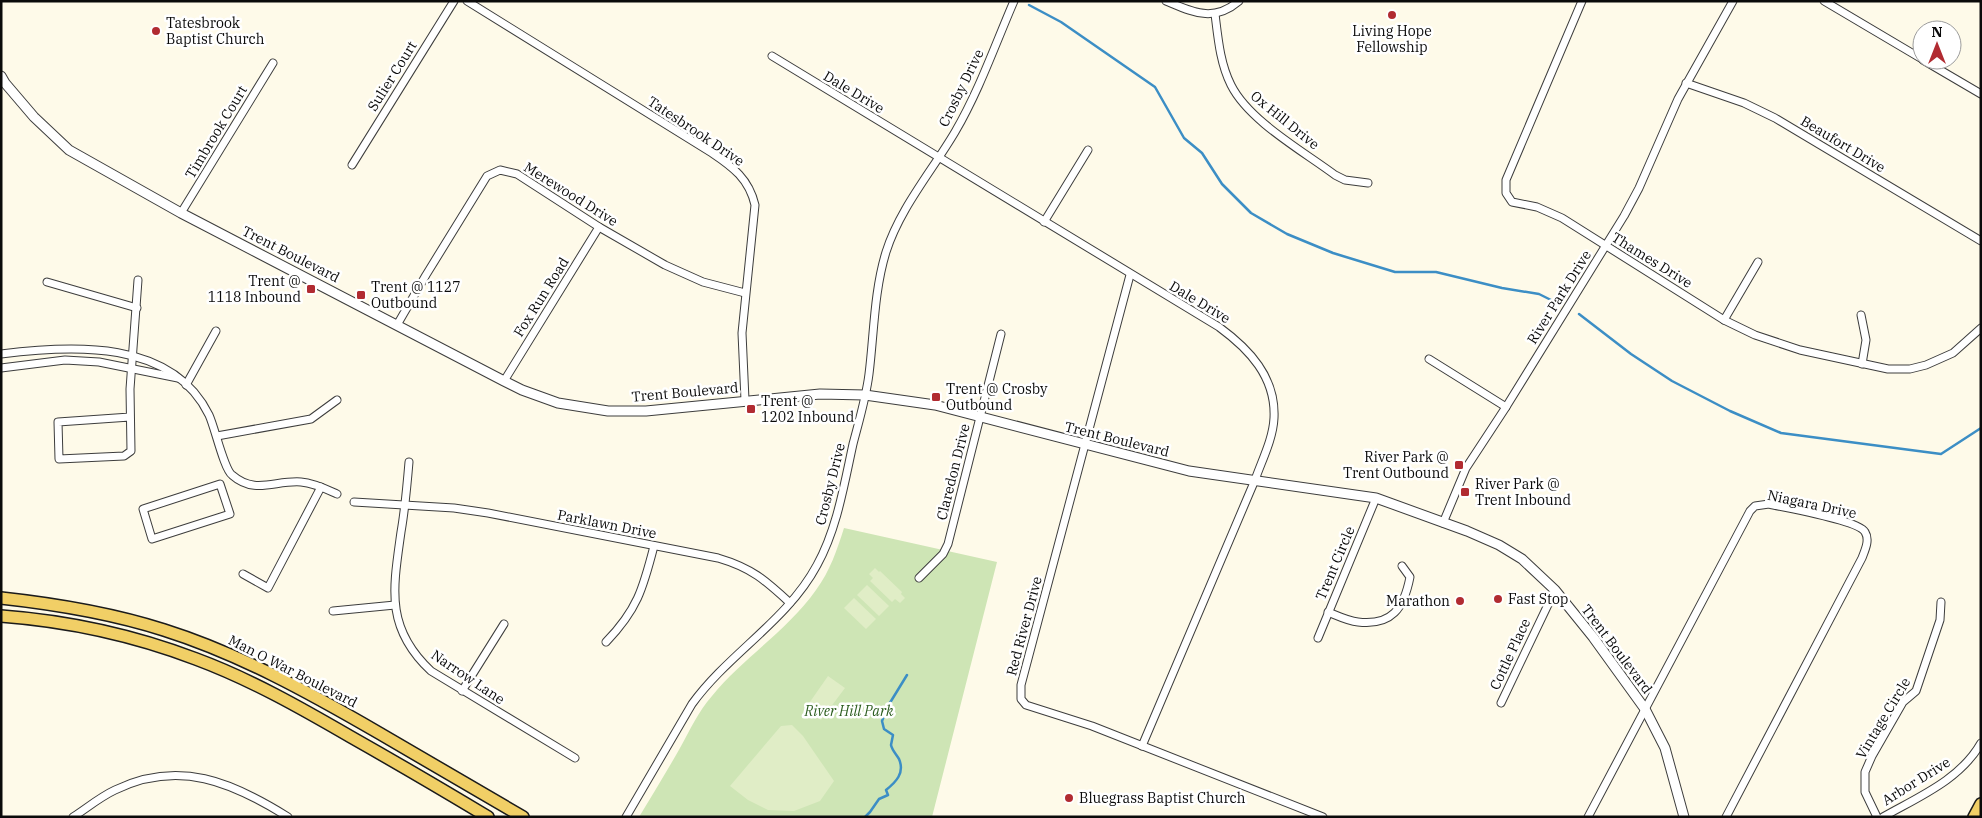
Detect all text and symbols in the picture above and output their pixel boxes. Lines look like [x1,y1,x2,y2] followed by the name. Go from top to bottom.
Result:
[1386,9,1398,21] marker: Living Hope Fellowship
[166,14,265,48] place label: Tatesbrook Baptist Church
[1912,20,1962,70] north arrow
[1352,22,1432,56] place label: Living Hope Fellowship
[1931,23,1943,41] text: N
[150,25,162,37] marker: Tatesbrook Baptist Church
[363,38,421,114] street label: Sulier Court
[934,46,988,130] street label: Crosby Drive
[820,67,888,117] street label: Dale Drive
[181,82,251,182] street label: Timbrook Court
[1247,87,1323,153] street label: Ox Hill Drive
[644,92,748,170] street label: Tatesbrook Drive
[1797,112,1889,176] street label: Beaufort Drive
[521,158,621,230] street label: Merewood Drive
[239,222,343,287] street label: Trent Boulevard
[1608,228,1696,292] street label: Thames Drive
[1523,247,1595,347] street label: River Park Drive
[509,253,573,340] street label: Fox Run Road
[208,272,301,306] place label: Trent @ 1118 Inbound
[1166,277,1234,327] street label: Dale Drive
[371,278,461,312] place label: Trent @ 1127 Outbound
[305,283,317,295] marker: Trent @ 1118 Inbound
[355,289,367,301] marker: Trent @ 1127 Outbound
[631,378,740,406] street label: Trent Boulevard
[946,380,1048,414] place label: Trent @ Crosby Outbound
[930,391,942,403] marker: Trent @ Crosby Outbound
[761,392,855,426] place label: Trent @ 1202 Inbound
[745,403,757,415] marker: Trent @ 1202 Inbound
[1063,417,1172,461] street label: Trent Boulevard
[932,422,974,522] street label: Claredon Drive
[811,441,849,527] street label: Crosby Drive
[1343,448,1449,482] place label: River Park @ Trent Outbound
[1453,459,1465,471] marker: River Park @ Trent Outbound
[1475,475,1572,509] place label: River Park @ Trent Inbound
[1459,486,1471,498] marker: River Park @ Trent Inbound
[1766,486,1858,522] street label: Niagara Drive
[556,506,658,542] street label: Parklawn Drive
[1311,523,1359,603] street label: Trent Circle
[1002,574,1046,678] street label: Red River Drive
[1508,590,1568,608] place label: Fast Stop
[1386,592,1450,610] place label: Marathon
[1492,593,1504,605] marker: Fast Stop
[1454,595,1466,607] marker: Marathon
[1578,601,1657,698] street label: Trent Boulevard
[1486,615,1534,693] street label: Cottle Place
[225,631,361,712] street label: Man O War Boulevard
[428,646,508,708] street label: Narrow Lane
[1852,674,1914,762] street label: Vintage Circle
[804,702,894,720] park label: River Hill Park
[1879,753,1953,809] street label: Arbor Drive
[1079,789,1246,807] place label: Bluegrass Baptist Church
[1063,792,1075,804] marker: Bluegrass Baptist Church

